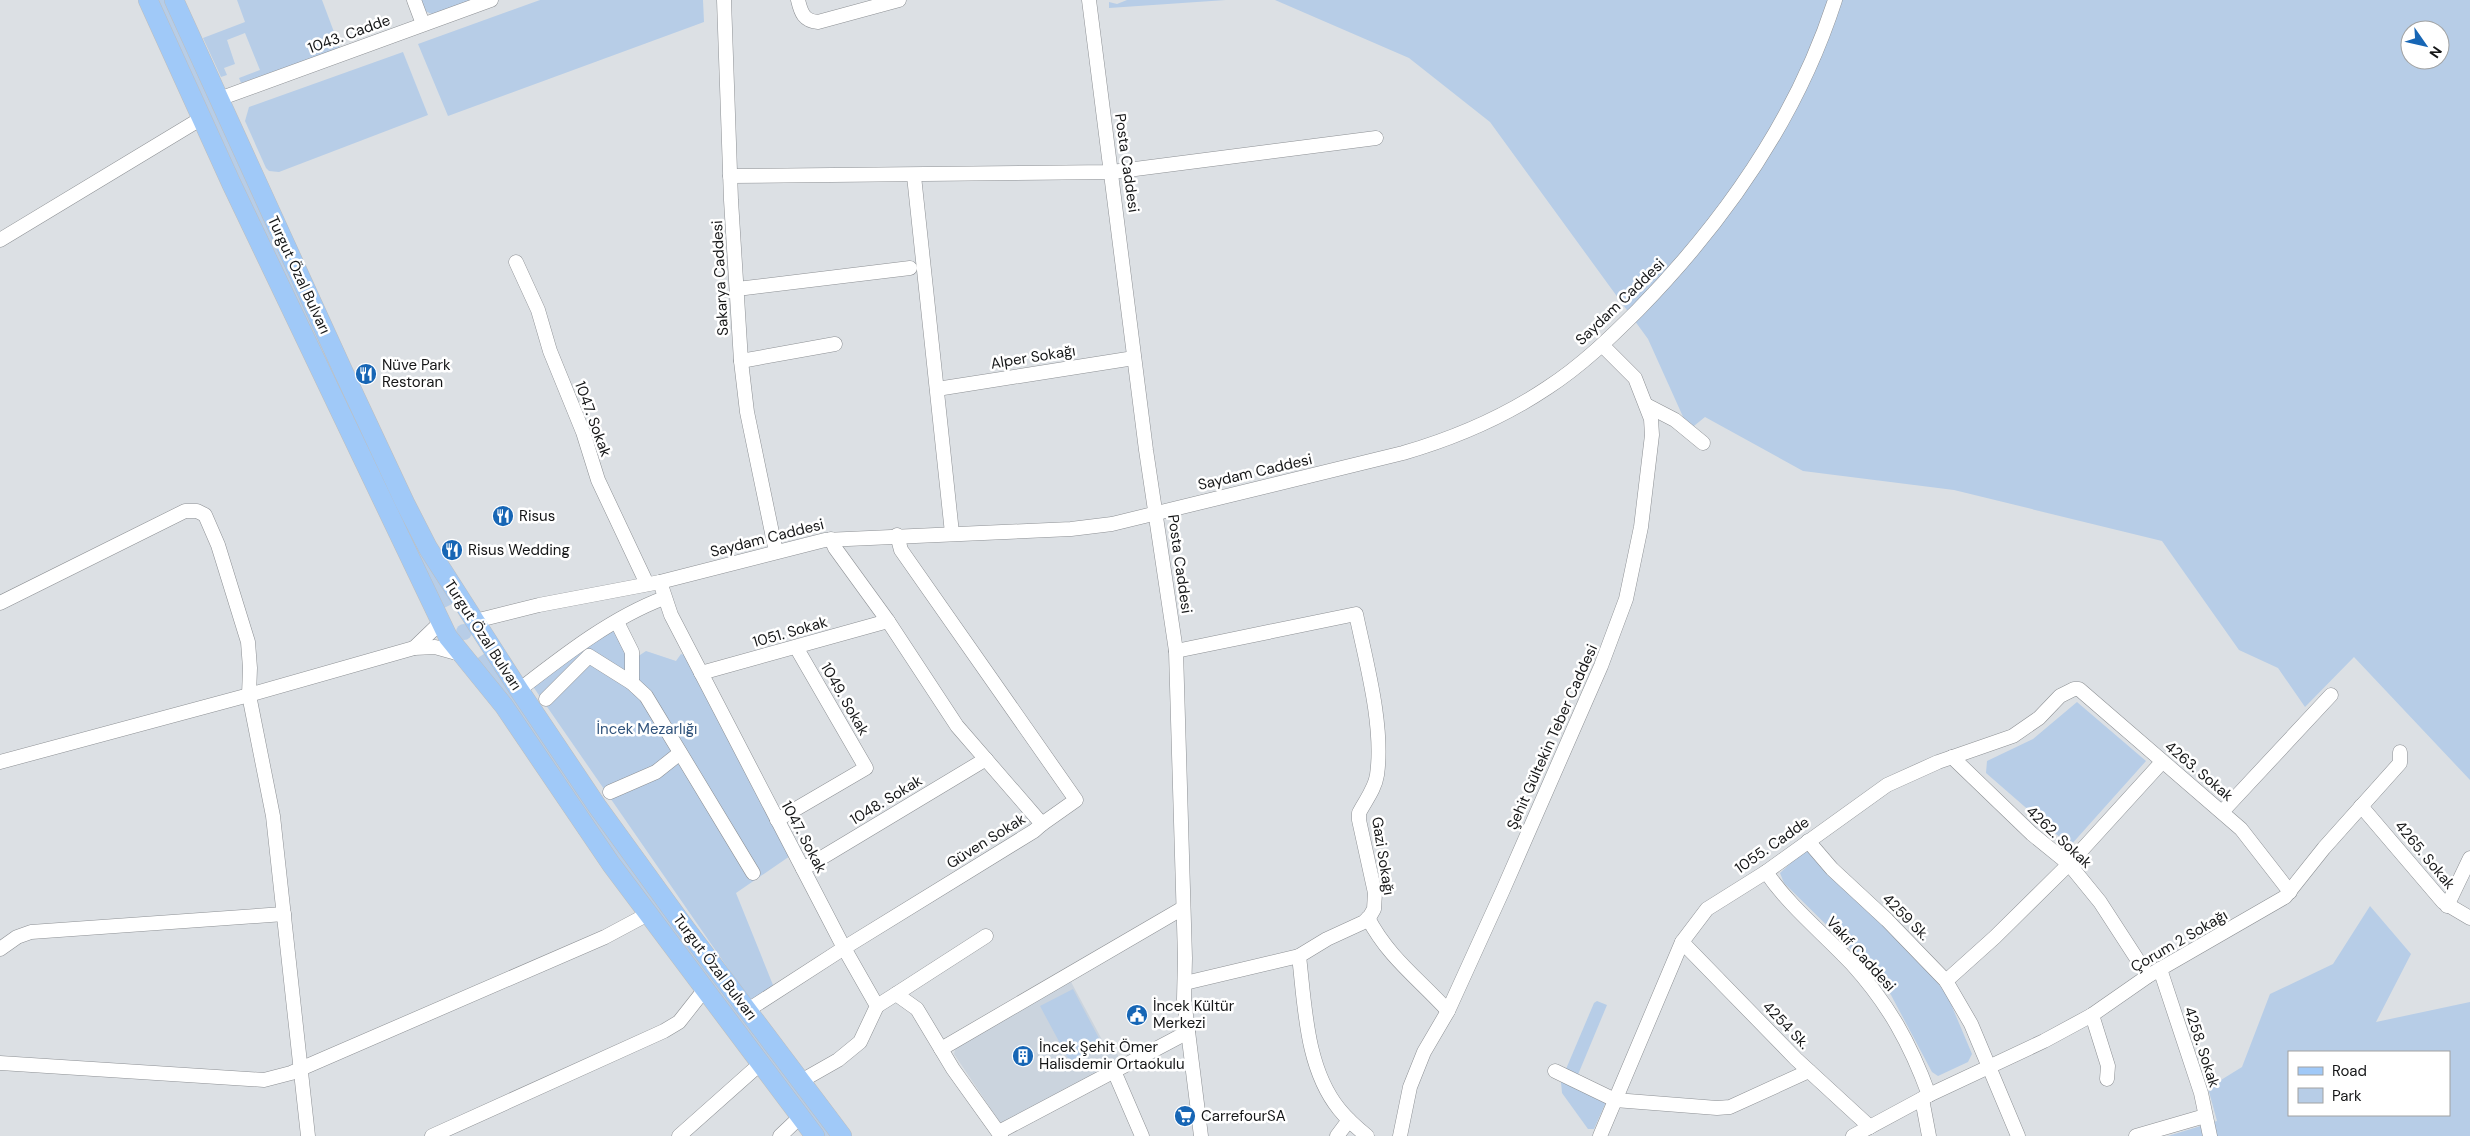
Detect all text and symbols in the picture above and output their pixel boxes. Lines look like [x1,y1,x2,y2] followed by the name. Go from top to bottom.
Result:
[305,10,393,58] street label: 1043. Cadde
[2400,20,2450,70] north arrow
[2425,43,2446,62] text: N
[1110,112,1144,214] street label: Posta Caddesi
[263,213,335,337] street label: Turgut Özal Bulvarı
[707,220,733,336] street label: Sakarya Caddesi
[1571,254,1669,350] street label: Saydam Caddesi
[989,340,1077,374] street label: Alper Sokağı
[382,355,451,392] place label: Nüve Park Restoran
[354,362,378,386] restaurant icon: Nüve Park Restoran
[570,378,616,460] street label: 1047. Sokak
[1196,449,1314,495] street label: Saydam Caddesi
[491,504,515,528] restaurant icon: Risus
[519,506,555,526] place label: Risus
[1163,513,1197,615] street label: Posta Caddesi
[708,514,826,562] street label: Saydam Caddesi
[440,538,464,562] restaurant icon: Risus Wedding
[468,540,570,560] place label: Risus Wedding
[440,576,526,694] street label: Turgut Özal Bulvarı
[750,612,830,652] street label: 1051. Sokak
[1502,641,1602,833] street label: Şehit Gültekin Teber Caddesi
[816,659,874,739] street label: 1049. Sokak
[597,719,697,739] park label: İncek Mezarlığı
[2160,736,2238,806] street label: 4263. Sokak
[846,770,926,829] street label: 1048. Sokak
[777,797,832,877] street label: 1047. Sokak
[2022,801,2097,873] street label: 4262. Sokak
[943,809,1030,873] street label: Güven Sokak
[1731,812,1813,878] street label: 1055. Cadde
[1367,815,1399,897] street label: Gazi Sokağı
[2390,816,2460,894] street label: 4265. Sokak
[1878,889,1934,945] street label: 4259 Sk.
[2127,905,2231,977] street label: Çorum 2 Sokağı
[668,910,762,1024] street label: Turgut Özal Bulvarı
[1822,912,1900,996] street label: Vakıf Caddesi
[1153,996,1235,1033] place label: İncek Kültür Merkezi
[1758,997,1814,1053] street label: 4254 Sk.
[1125,1003,1149,1027] public building icon: İncek Kültür Merkezi
[2180,1004,2225,1090] street label: 4258. Sokak
[1039,1037,1184,1074] place label: İncek Şehit Ömer Halisdemir Ortaokulu
[1011,1044,1035,1068] building icon: İncek Şehit Ömer Halisdemir Ortaokulu
[2288,1051,2450,1116] legend
[2332,1061,2367,1081] text: Road
[2332,1086,2362,1106] text: Park
[1173,1104,1197,1128] supermarket icon: CarrefourSA
[1201,1106,1286,1126] place label: CarrefourSA

